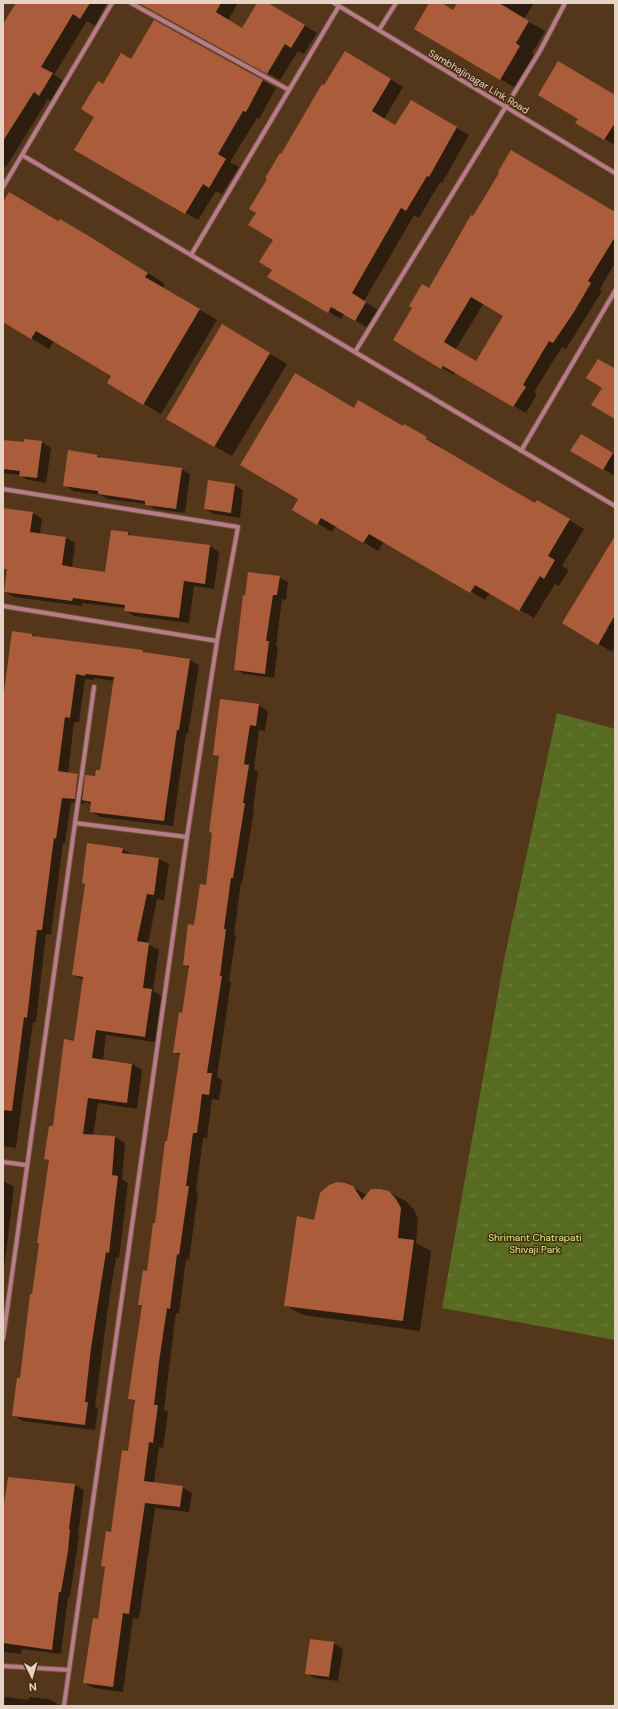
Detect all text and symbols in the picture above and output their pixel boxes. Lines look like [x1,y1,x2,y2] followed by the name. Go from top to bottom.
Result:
[426,46,532,117] street label: Sambhajinagar Link Road
[488,1231,582,1256] park label: Shrimant Chatrapati Shivaji Park
[12,1657,52,1697] north arrow
[28,1680,37,1694] text: N

